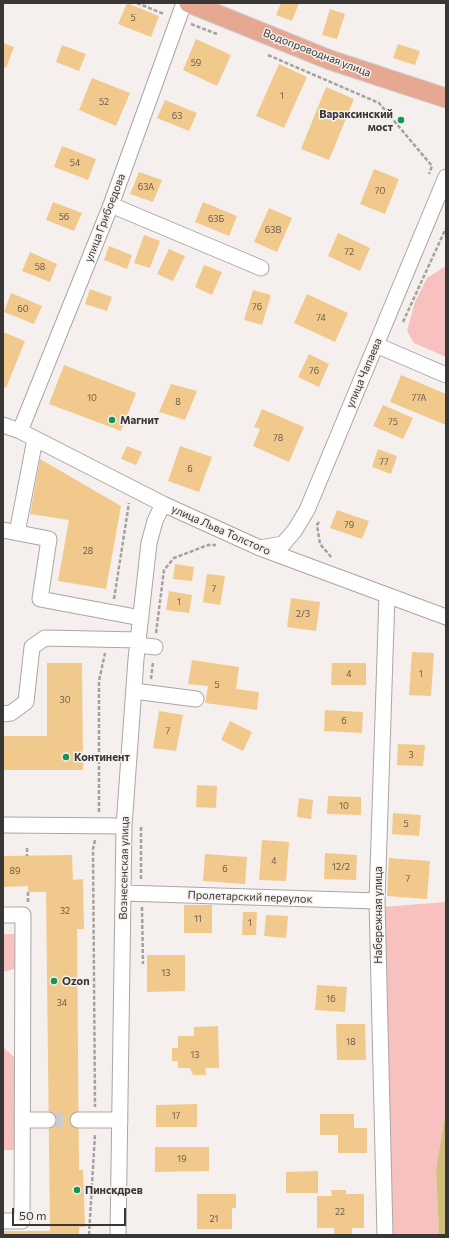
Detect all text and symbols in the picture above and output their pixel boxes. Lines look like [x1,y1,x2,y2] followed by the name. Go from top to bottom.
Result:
[130,13,136,23] house number: 5
[261,26,373,80] street label: Водопроводная улица
[191,58,201,68] house number: 59
[280,91,284,101] house number: 1
[99,97,109,107] house number: 52
[319,107,393,133] place label: Вараксинский мост
[172,111,182,121] house number: 63
[396,115,406,125] marker: Вараксинский мост
[70,158,80,168] house number: 54
[82,172,128,264] street label: улица Грибоедова
[138,182,154,192] house number: 63А
[375,186,385,196] house number: 70
[59,212,69,222] house number: 56
[208,214,224,224] house number: 63Б
[265,225,281,235] house number: 63В
[344,247,354,257] house number: 72
[35,262,45,272] house number: 58
[252,302,262,312] house number: 76
[17,304,29,314] house number: 60
[316,313,326,323] house number: 74
[343,336,385,410] street label: улица Чапаева
[309,366,319,376] house number: 76
[87,393,97,403] house number: 10
[412,393,426,403] house number: 77А
[175,397,181,407] house number: 8
[120,413,159,427] place label: Магнит
[107,415,117,425] marker: Магнит
[388,417,398,427] house number: 75
[273,433,283,443] house number: 78
[379,457,389,467] house number: 77
[187,464,193,474] house number: 6
[169,502,273,558] street label: улица Льва Толстого
[344,520,354,530] house number: 79
[83,546,93,556] house number: 28
[212,584,216,594] house number: 7
[177,597,181,607] house number: 1
[296,609,310,619] house number: 2/3
[346,669,352,679] house number: 4
[419,669,423,679] house number: 1
[214,680,220,690] house number: 5
[59,695,71,705] house number: 30
[341,716,347,726] house number: 6
[166,726,170,736] house number: 7
[74,750,130,764] place label: Континент
[408,750,414,760] house number: 3
[61,752,71,762] marker: Континент
[339,801,349,811] house number: 10
[116,816,132,920] street label: Вознесенская улица
[403,819,409,829] house number: 5
[271,856,277,866] house number: 4
[332,862,350,872] house number: 12/2
[222,864,228,874] house number: 6
[10,866,20,876] house number: 89
[371,866,385,964] street label: Набережная улица
[406,874,410,884] house number: 7
[187,888,313,906] street label: Пролетарский переулок
[60,906,70,916] house number: 32
[194,914,202,924] house number: 11
[248,918,252,928] house number: 1
[162,968,170,978] house number: 13
[62,974,90,988] place label: Ozon
[49,976,59,986] marker: Ozon
[326,994,336,1004] house number: 16
[57,998,67,1008] house number: 34
[346,1037,356,1047] house number: 18
[191,1050,199,1060] house number: 13
[172,1111,180,1121] house number: 17
[177,1154,187,1164] house number: 19
[85,1183,143,1197] place label: Пинскдрев
[72,1185,82,1195] marker: Пинскдрев
[14,1200,128,1226] scale bar
[335,1207,345,1217] house number: 22
[19,1208,47,1222] text: 50 m
[210,1214,218,1224] house number: 21

